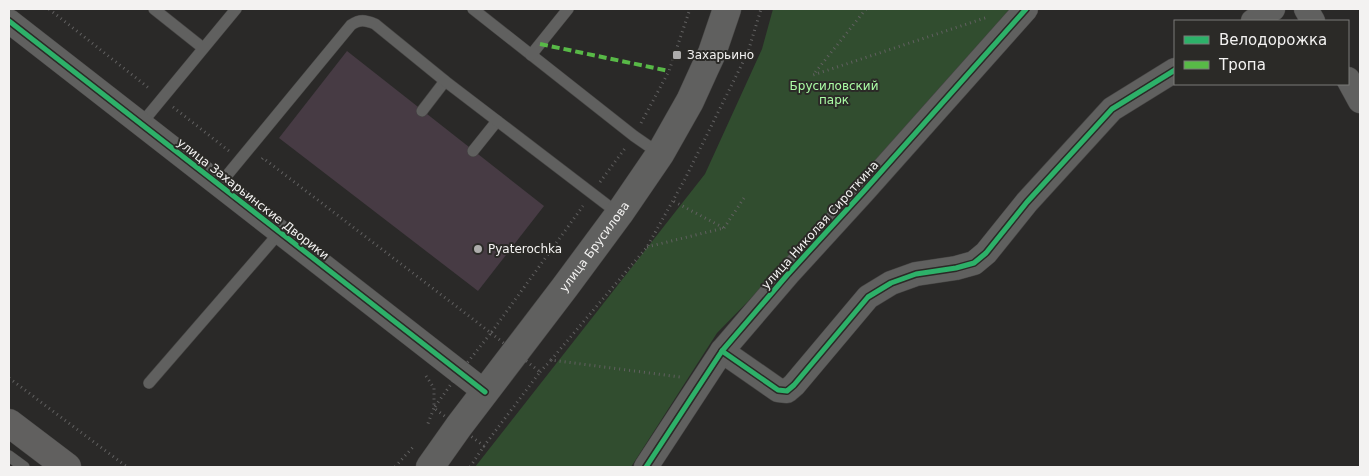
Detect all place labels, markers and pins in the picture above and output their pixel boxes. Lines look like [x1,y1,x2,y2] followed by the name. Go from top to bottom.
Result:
[687,48,754,62] place label: Захарьино
[671,49,683,61] marker: Захарьино
[488,242,562,256] place label: Pyaterochka
[472,243,484,255] marker: Pyaterochka

